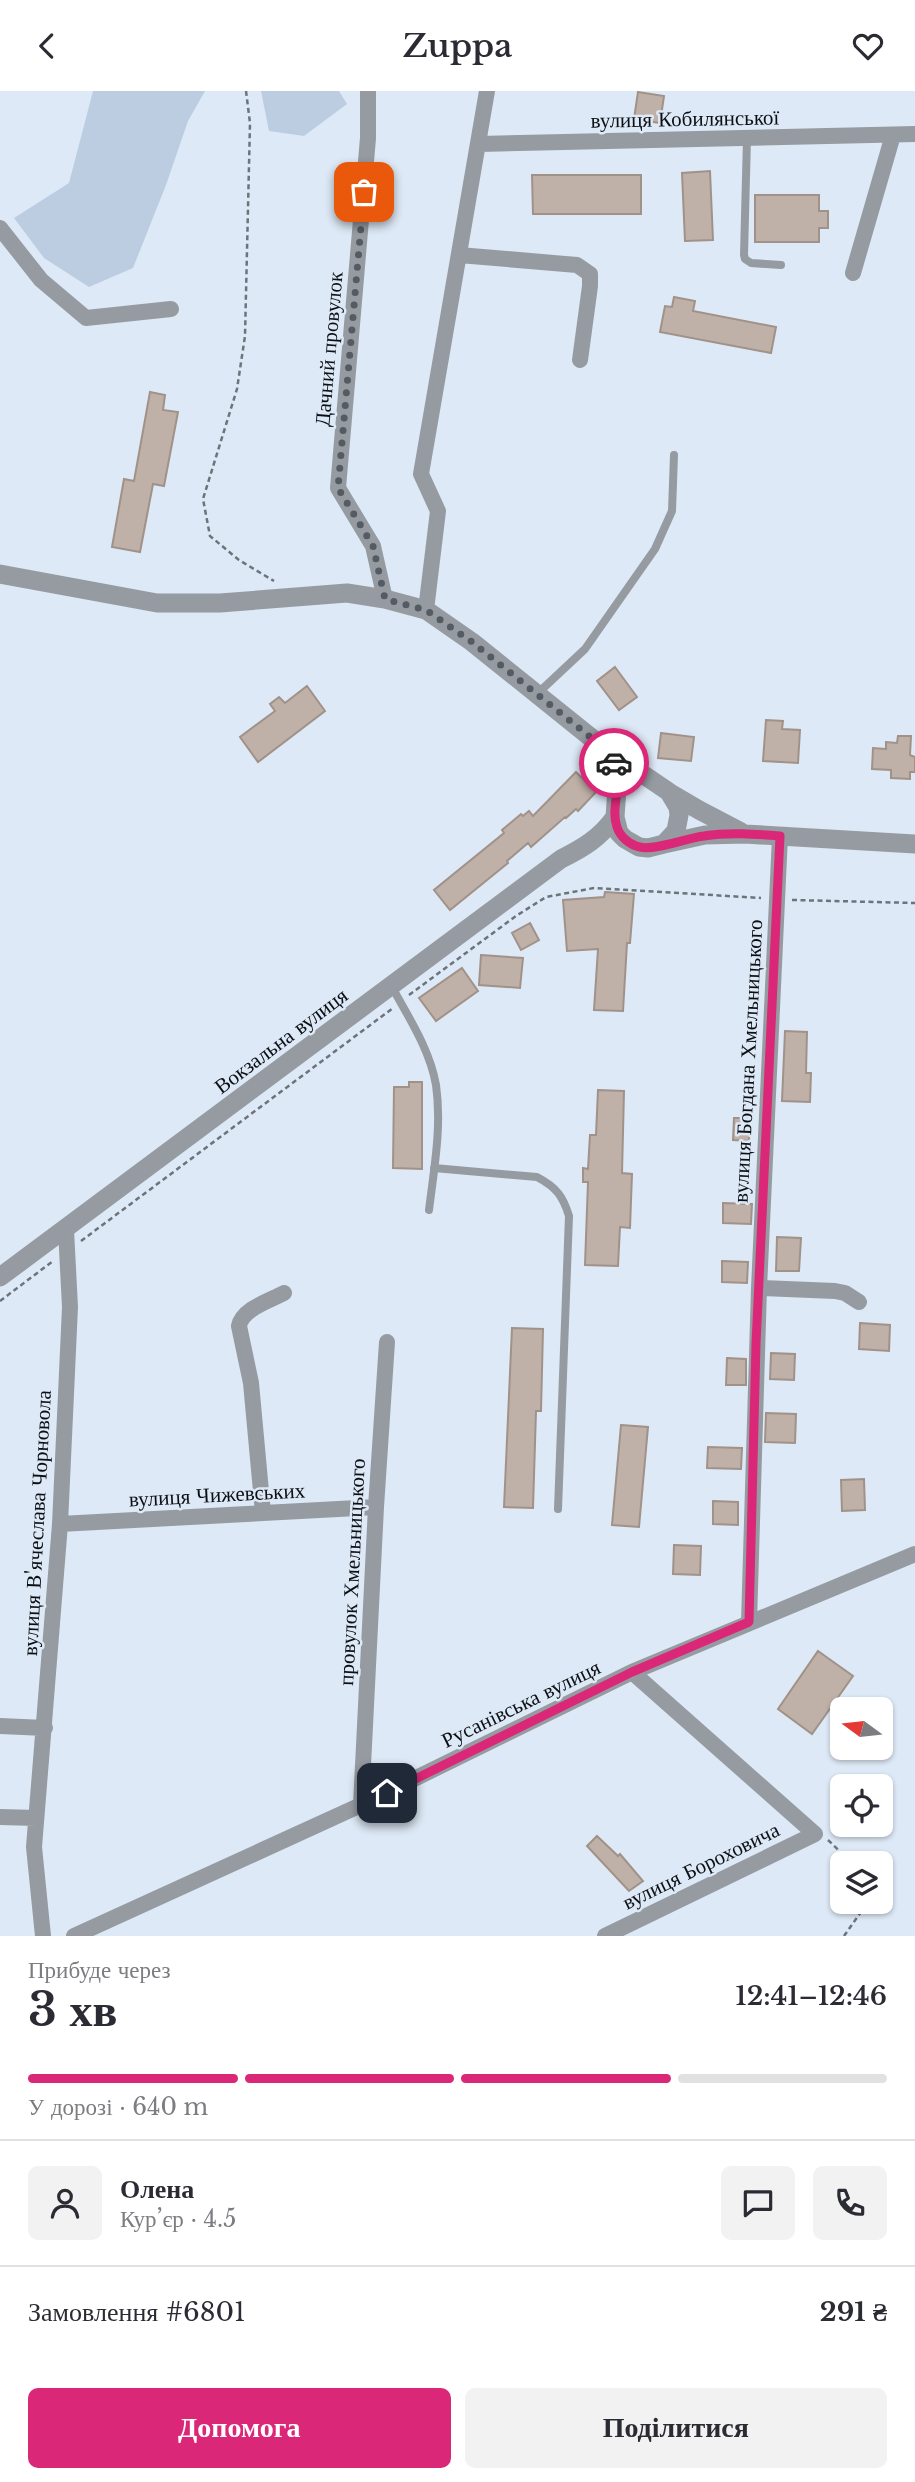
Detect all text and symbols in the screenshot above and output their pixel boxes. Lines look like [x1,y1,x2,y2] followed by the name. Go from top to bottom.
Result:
[403,26,512,66] text: Zuppa
[28,27,66,65] icon: back
[849,27,887,65] icon: heart
[591,104,780,134] street label: вулиця Кобилянської
[334,162,394,222] pin
[345,173,383,211] icon: bag
[309,270,349,427] street label: Дачний провулок
[579,728,649,798] courier
[595,744,633,782] icon: car
[728,919,768,1203] street label: вулиця Богдана Хмельницького
[209,982,353,1100] street label: Вокзальна вулиця
[17,1389,57,1657] street label: вулиця В'ячеслава Чорновола
[333,1458,371,1686] street label: провулок Хмельницького
[128,1477,306,1513] street label: вулиця Чижевських
[437,1654,605,1754] street label: Русанівська вулиця
[830,1697,892,1761] north arrow
[830,1697,893,1914] map controls
[357,1763,417,1823] pin
[368,1774,406,1812] icon: home
[830,1774,893,1837] button: locate
[618,1816,784,1915] street label: вулиця Бороховича
[830,1851,893,1914] button: layers
[28,1956,171,1984] text: Прибуде через
[735,1980,887,2012] text: 12:41–12:46
[28,1981,117,2038] text: 3 хв
[28,2093,208,2121] text: У дорозі · 640 m
[28,2166,102,2240] button: person
[721,2166,795,2240] button: chat
[813,2166,887,2240] button: phone
[120,2173,194,2205] text: Олена
[120,2205,236,2233] text: Кур’єр · 4.5
[28,2296,246,2328] text: Замовлення #6801
[820,2296,887,2328] text: 291 ₴
[28,2388,451,2468] button: Допомога
[465,2388,887,2468] button: Поділитися

